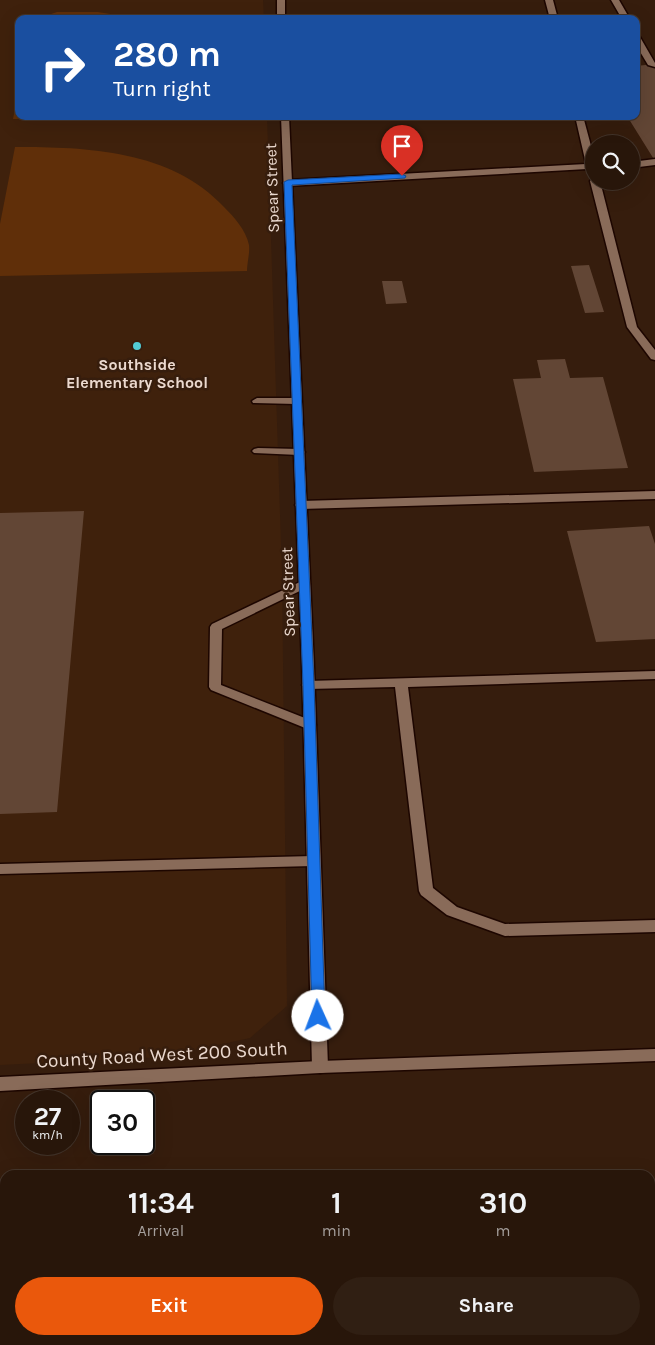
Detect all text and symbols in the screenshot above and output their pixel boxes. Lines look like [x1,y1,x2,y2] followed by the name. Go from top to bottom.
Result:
[113,34,221,75] text: 280 m
[30,35,95,100] icon: right
[113,76,211,102] text: Turn right
[381,125,423,176] pin
[388,132,416,160] icon: arrive
[585,135,640,190] map controls
[585,135,640,190] button: search
[261,143,283,233] street label: Spear Street
[131,340,143,352] marker: Southside Elementary School
[66,355,208,392] place label: Southside Elementary School
[277,547,299,637] street label: Spear Street
[291,989,343,1041] position arrow
[36,1037,288,1073] street label: County Road West 200 South
[90,1090,155,1155] speed limit sign: 30
[34,1102,61,1131] text: 27
[32,1128,63,1142] text: km/h
[128,1185,194,1221] text: 11:34
[331,1185,342,1221] text: 1
[479,1185,527,1221] text: 310
[137,1221,184,1240] text: Arrival
[322,1221,351,1240] text: min
[496,1221,511,1240] text: m
[15,1277,323,1335] button: Exit
[333,1277,640,1335] button: Share

